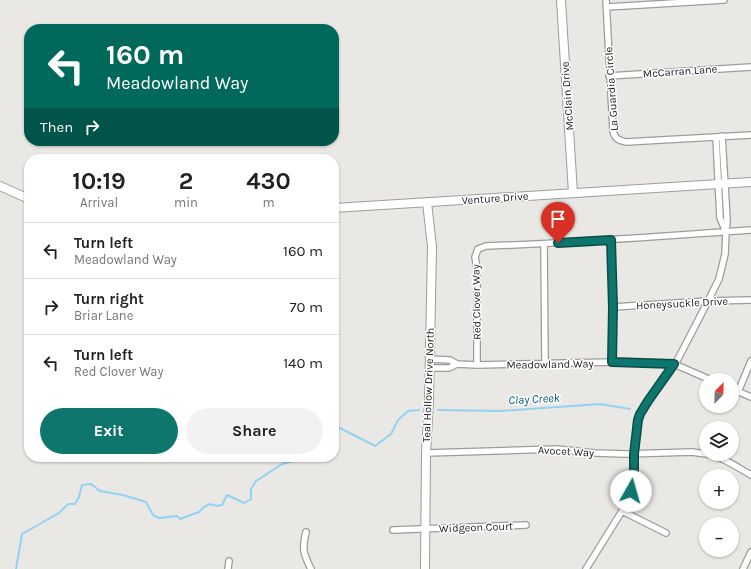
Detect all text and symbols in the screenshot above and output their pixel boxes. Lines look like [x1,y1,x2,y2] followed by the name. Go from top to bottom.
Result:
[106,38,184,71] text: 160 m
[40,40,92,92] icon: left
[602,46,621,132] street label: La Guardia Circle
[559,61,576,131] street label: McClain Drive
[642,62,718,81] street label: McCarran Lane
[106,72,249,94] text: Meadowland Way
[81,116,103,138] icon: right
[40,118,73,136] text: Then
[72,167,126,195] text: 10:19
[179,167,193,195] text: 2
[246,167,291,195] text: 430
[461,190,529,207] street label: Venture Drive
[80,195,118,210] text: Arrival
[174,195,198,210] text: min
[262,195,275,210] text: m
[541,202,575,243] pin
[547,208,569,230] icon: arrive
[74,234,133,252] text: Turn left
[40,240,62,262] icon: left
[283,242,323,260] text: 160 m
[74,252,177,267] text: Meadowland Way
[469,264,484,340] street label: Red Clover Way
[74,290,144,308] text: Turn right
[636,295,729,312] street label: Honeysuckle Drive
[40,296,62,318] icon: right
[289,298,323,316] text: 70 m
[74,308,133,323] text: Briar Lane
[420,327,437,443] street label: Teal Hollow Drive North
[74,346,133,364] text: Turn left
[40,352,62,374] icon: left
[283,354,323,372] text: 140 m
[506,357,594,372] street label: Meadowland Way
[74,364,164,379] text: Red Clover Way
[699,373,739,413] north arrow
[699,373,739,557] map controls
[508,391,561,407] water label: Clay Creek
[40,408,178,454] button: Exit
[186,408,323,454] button: Share
[699,421,739,461] button: layers
[537,444,594,459] street label: Avocet Way
[699,469,739,509] button: +
[610,470,652,512] position arrow
[699,517,739,557] button: −
[439,520,513,535] street label: Widgeon Court

